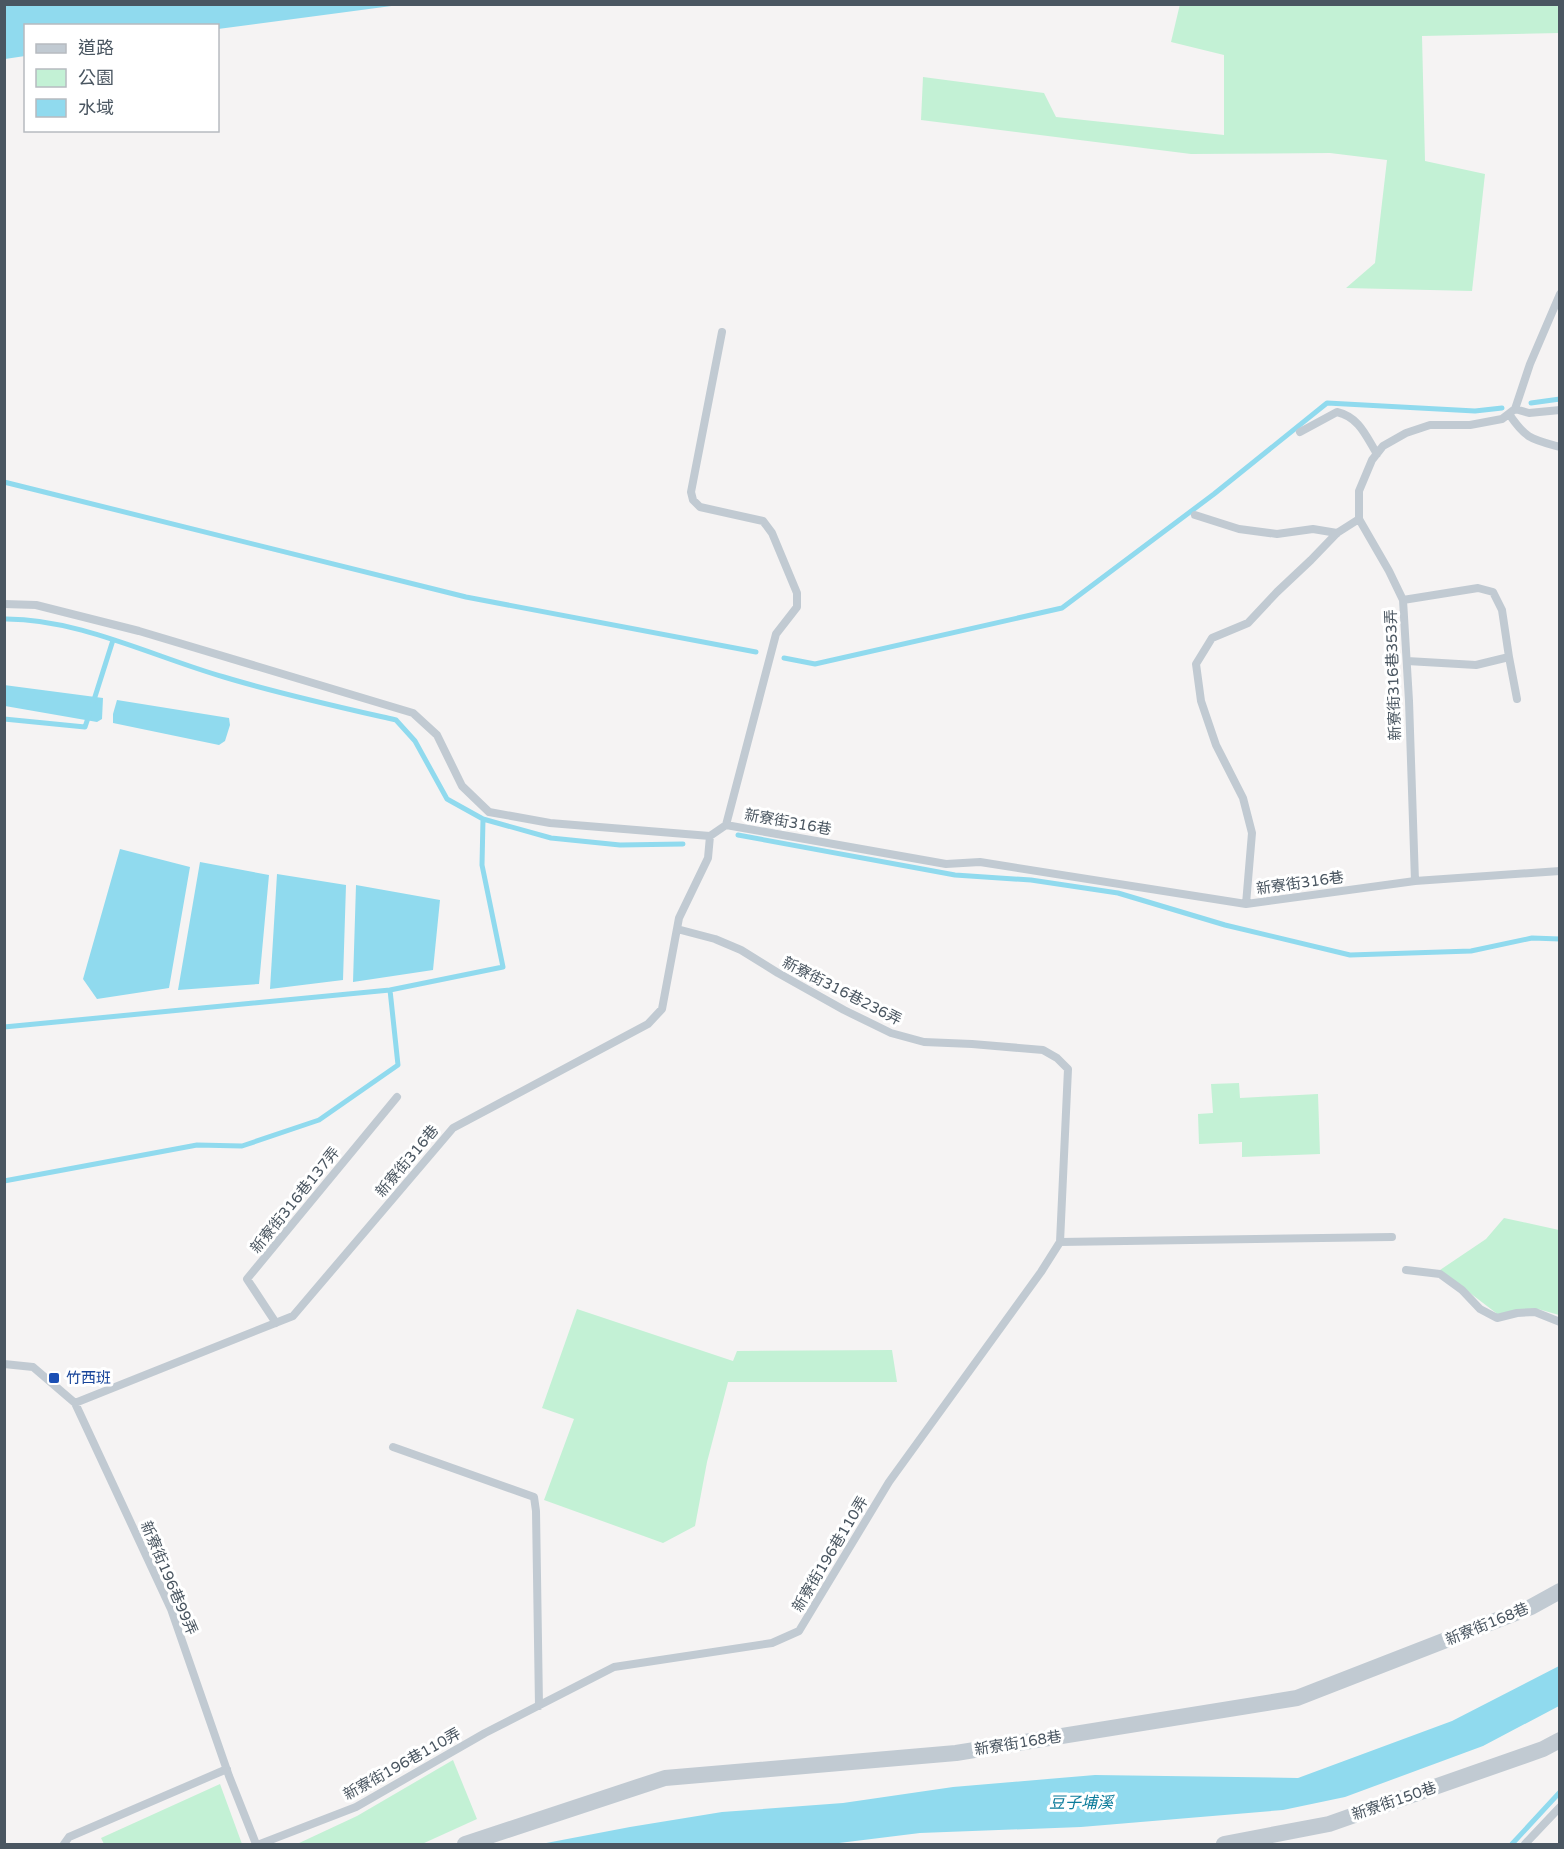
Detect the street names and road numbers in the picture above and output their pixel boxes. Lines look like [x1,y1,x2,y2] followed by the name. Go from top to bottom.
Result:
[1382,609,1404,741] street label: 新寮街316巷353弄
[743,805,833,839] street label: 新寮街316巷
[1255,868,1345,898] street label: 新寮街316巷
[779,953,905,1029] street label: 新寮街316巷236弄
[372,1121,442,1201] street label: 新寮街316巷
[247,1143,343,1257] street label: 新寮街316巷137弄
[788,1493,872,1615] street label: 新寮街196巷110弄
[137,1518,201,1638] street label: 新寮街196巷99弄
[1443,1599,1531,1649] street label: 新寮街168巷
[340,1724,464,1804] street label: 新寮街196巷110弄
[973,1727,1063,1759] street label: 新寮街168巷
[1349,1778,1439,1824] street label: 新寮街150巷

